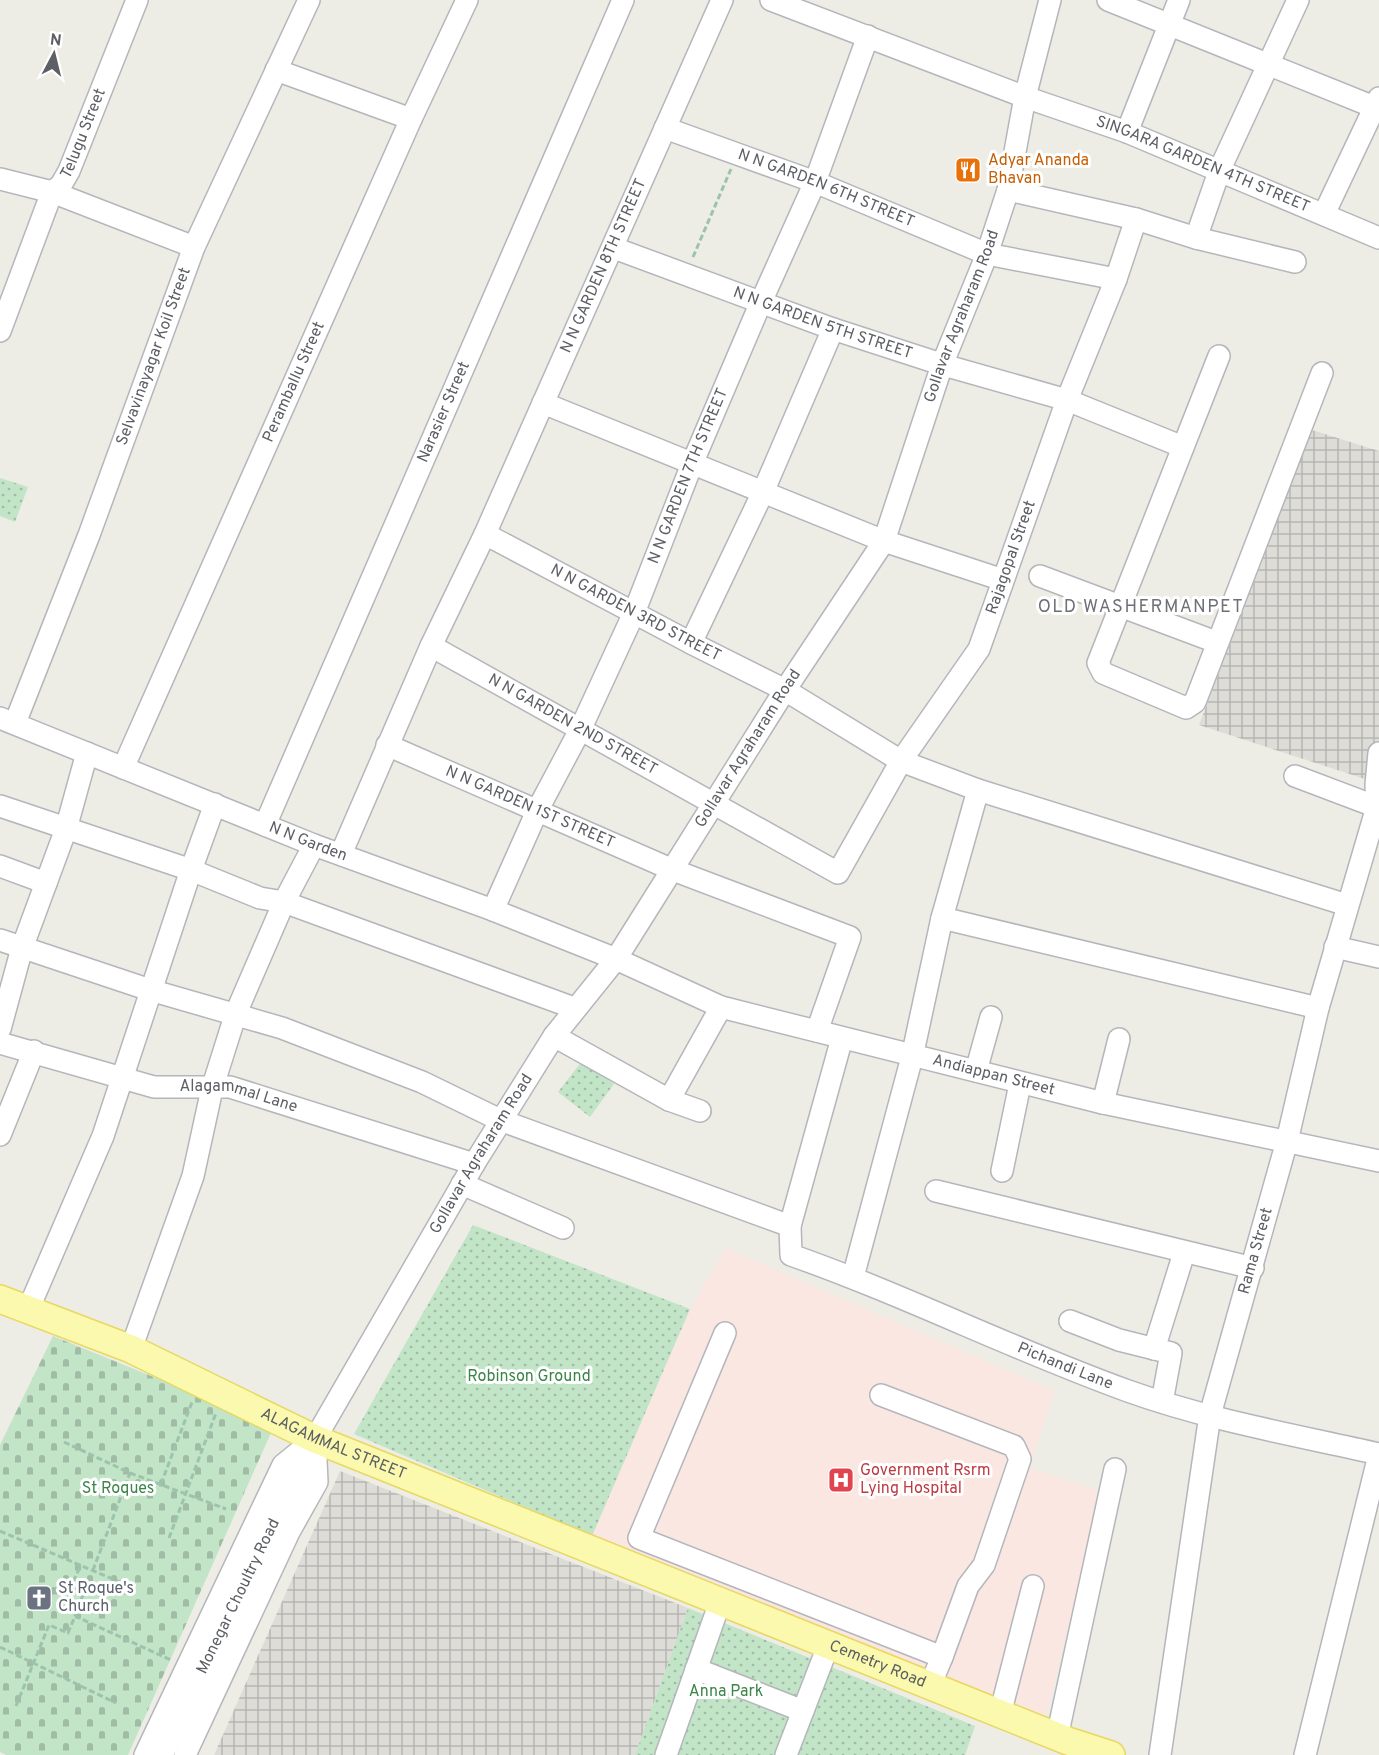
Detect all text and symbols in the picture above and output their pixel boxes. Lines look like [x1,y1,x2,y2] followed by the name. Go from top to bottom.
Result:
[24,24,84,84] north arrow
[49,30,63,52] text: N
[56,86,111,183] street label: Telugu Street
[1093,112,1313,218] street label: SINGARA GARDEN 4TH STREET
[735,145,917,232] street label: N N GARDEN 6TH STREET
[988,151,1089,189] place label: Adyar Ananda Bhavan
[953,155,983,185] restaurant icon: Adyar Ananda Bhavan
[556,176,651,356] street label: N N GARDEN 8TH STREET
[920,228,1004,405] street label: Gollavar Agraharam Road
[112,265,196,448] street label: Selvavinayagar Koil Street
[730,283,915,364] street label: N N GARDEN 5TH STREET
[259,319,330,446] street label: Peramballu Street
[413,359,475,466] street label: Narasier Street
[644,386,733,567] street label: N N GARDEN 7TH STREET
[982,498,1041,617] street label: Rajagopal Street
[547,560,724,666] street label: N N GARDEN 3RD STREET
[1038,596,1244,619] district label: OLD WASHERMANPET
[691,666,806,832] street label: Gollavar Agraharam Road
[484,670,661,780] street label: N N GARDEN 2ND STREET
[442,762,618,853] street label: N N GARDEN 1ST STREET
[266,818,350,866] street label: N N Garden
[930,1050,1057,1100] street label: Andiappan Street
[426,1071,538,1238] street label: Gollavar Agraharam Road
[179,1077,300,1118] street label: Alagammal Lane
[1234,1205,1278,1297] street label: Rama Street
[1014,1338,1116,1395] street label: Pichandi Lane
[467,1367,591,1387] park label: Robinson Ground
[257,1404,409,1485] street label: ALAGAMMAL STREET
[860,1461,991,1499] place label: Government Rsrm Lying Hospital
[826,1465,856,1495] hospital icon: Government Rsrm Lying Hospital
[82,1479,154,1499] park label: St Roques
[193,1515,285,1678] street label: Monegar Choultry Road
[58,1579,134,1617] place label: St Roque's Church
[24,1583,54,1613] church icon: St Roque's Church
[826,1636,929,1693] street label: Cemetry Road
[689,1682,763,1702] park label: Anna Park

